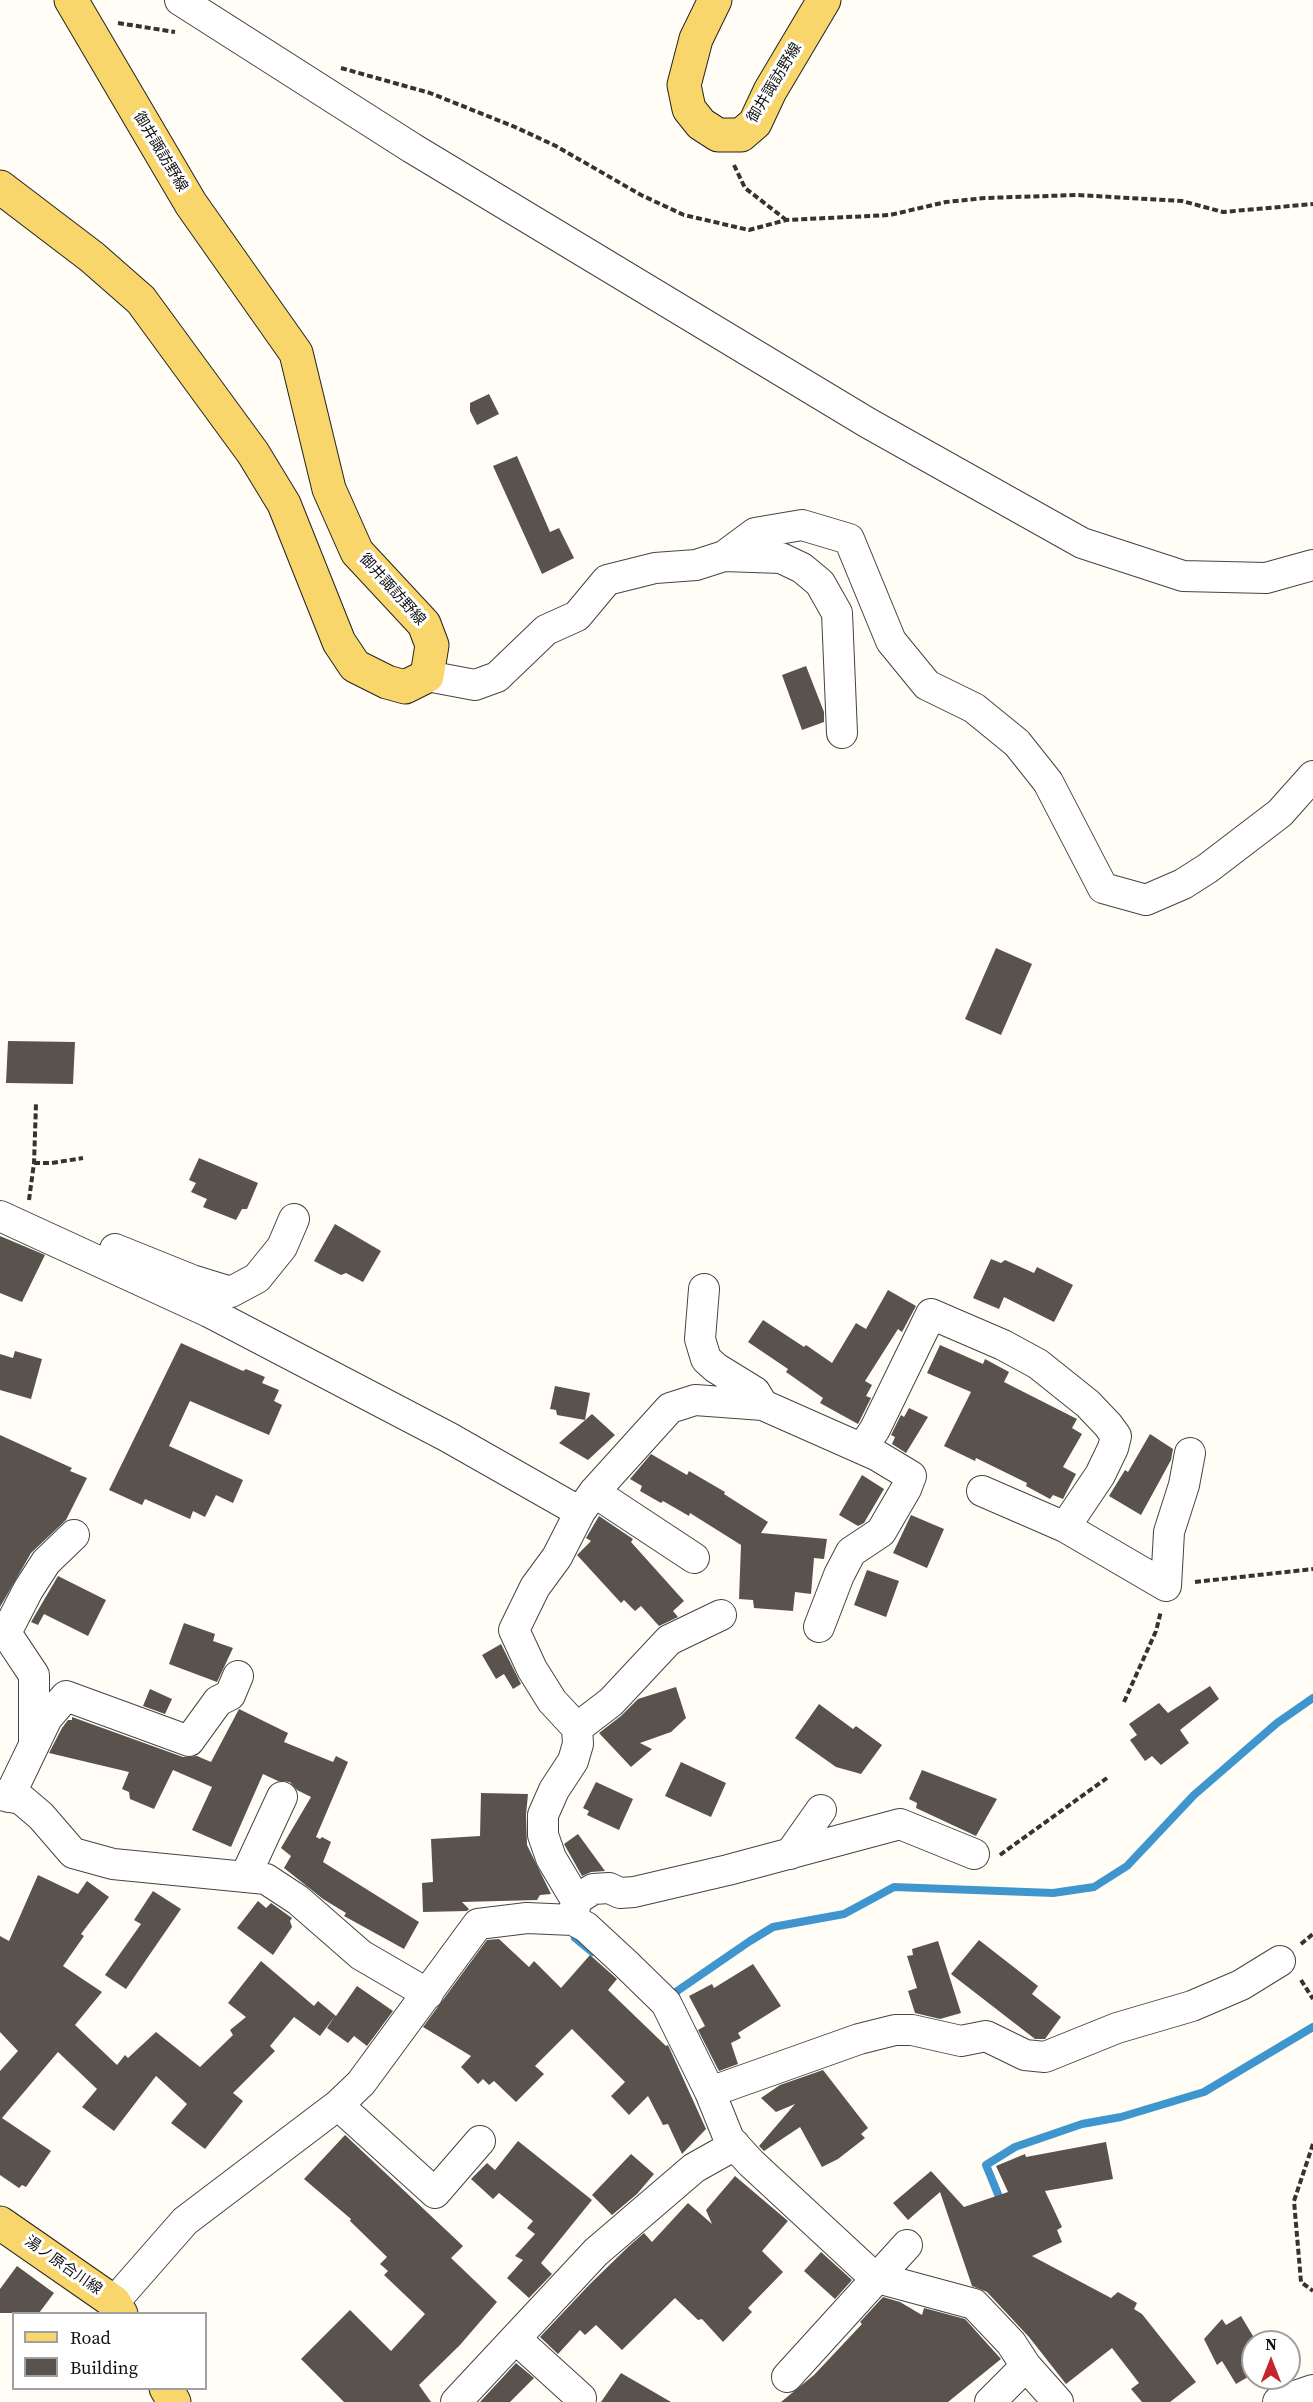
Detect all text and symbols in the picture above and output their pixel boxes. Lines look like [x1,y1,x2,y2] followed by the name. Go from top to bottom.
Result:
[744,40,806,126] street label: 御井諏訪野線
[129,109,191,195] street label: 御井諏訪野線
[355,551,429,629] street label: 御井諏訪野線
[21,2233,105,2299] street label: 湯ノ原合川線
[12,2312,207,2390] legend
[70,2325,111,2350] text: Road
[1241,2330,1301,2390] north arrow
[1265,2333,1277,2355] text: N
[70,2355,138,2380] text: Building

